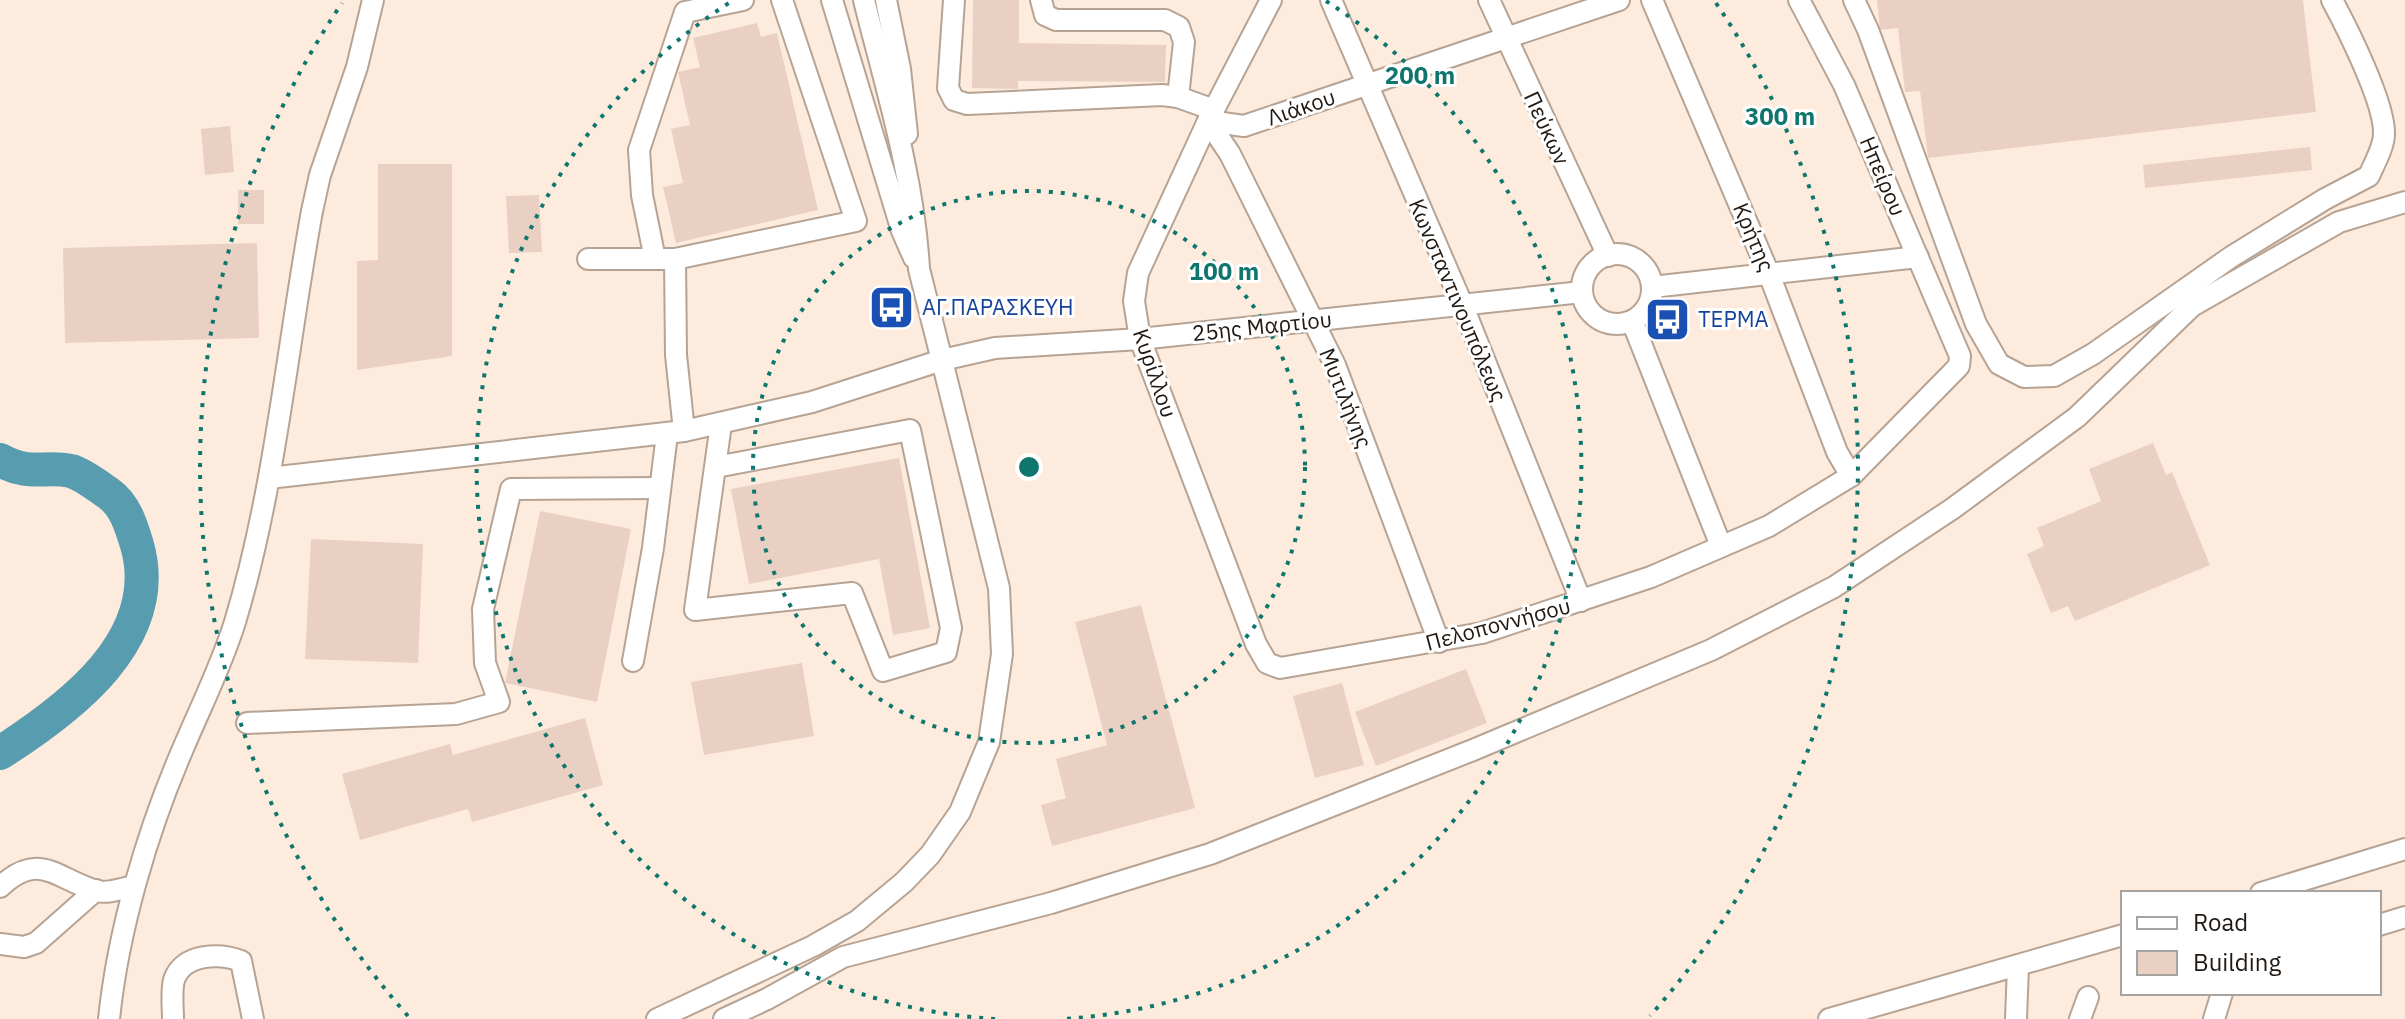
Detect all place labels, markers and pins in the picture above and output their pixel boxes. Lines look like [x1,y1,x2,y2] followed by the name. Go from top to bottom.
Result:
[867,283,915,331] bus stop icon: ΑΓ.ΠΑΡΑΣΚΕΥΗ
[922,292,1074,321] place label: ΑΓ.ΠΑΡΑΣΚΕΥΗ
[1643,295,1691,343] bus stop icon: ΤΕΡΜΑ
[1698,304,1769,333] place label: ΤΕΡΜΑ
[1015,453,1043,481] centre of rings

